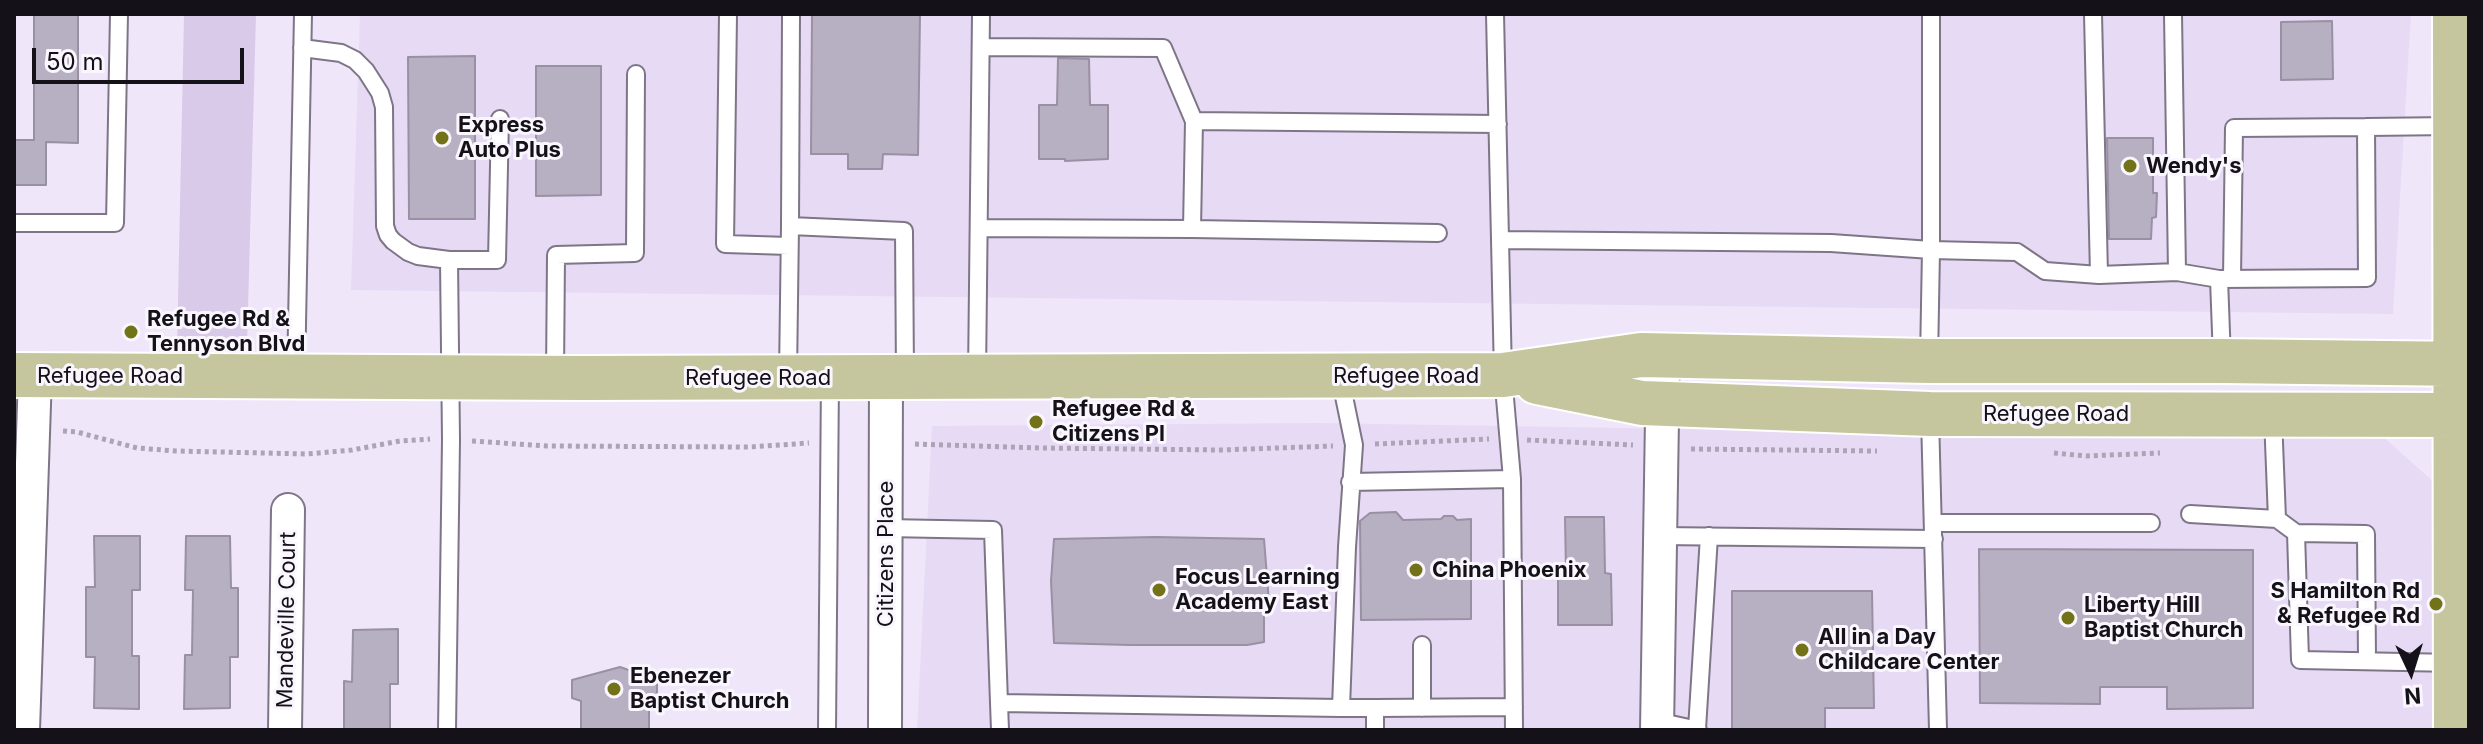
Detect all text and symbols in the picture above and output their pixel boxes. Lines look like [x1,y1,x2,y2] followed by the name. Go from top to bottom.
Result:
[36,32,248,82] scale bar
[46,47,104,76] text: 50 m
[458,112,561,164] place label: Express Auto Plus
[433,129,451,147] marker: Express Auto Plus
[2146,153,2241,179] place label: Wendy's
[2121,157,2139,175] marker: Wendy's
[147,306,305,358] place label: Refugee Rd & Tennyson Blvd
[122,323,140,341] marker: Refugee Rd & Tennyson Blvd
[37,363,183,389] street label: Refugee Road
[1333,363,1479,389] street label: Refugee Road
[685,365,831,391] street label: Refugee Road
[1052,396,1195,448] place label: Refugee Rd & Citizens Pl
[1983,401,2129,427] street label: Refugee Road
[1027,413,1045,431] marker: Refugee Rd & Citizens Pl
[873,481,899,627] street label: Citizens Place
[272,532,302,708] street label: Mandeville Court
[1432,557,1587,583] place label: China Phoenix
[1407,561,1425,579] marker: China Phoenix
[1175,564,1340,616] place label: Focus Learning Academy East
[2271,578,2420,630] place label: S Hamilton Rd & Refugee Rd
[1150,581,1168,599] marker: Focus Learning Academy East
[2084,592,2244,644] place label: Liberty Hill Baptist Church
[2427,595,2445,613] marker: S Hamilton Rd & Refugee Rd
[2059,609,2077,627] marker: Liberty Hill Baptist Church
[1818,624,1999,676] place label: All in a Day Childcare Center
[2371,632,2451,712] north arrow
[1793,641,1811,659] marker: All in a Day Childcare Center
[630,663,790,714] place label: Ebenezer Baptist Church
[605,680,623,698] marker: Ebenezer Baptist Church
[2403,682,2422,709] text: N

